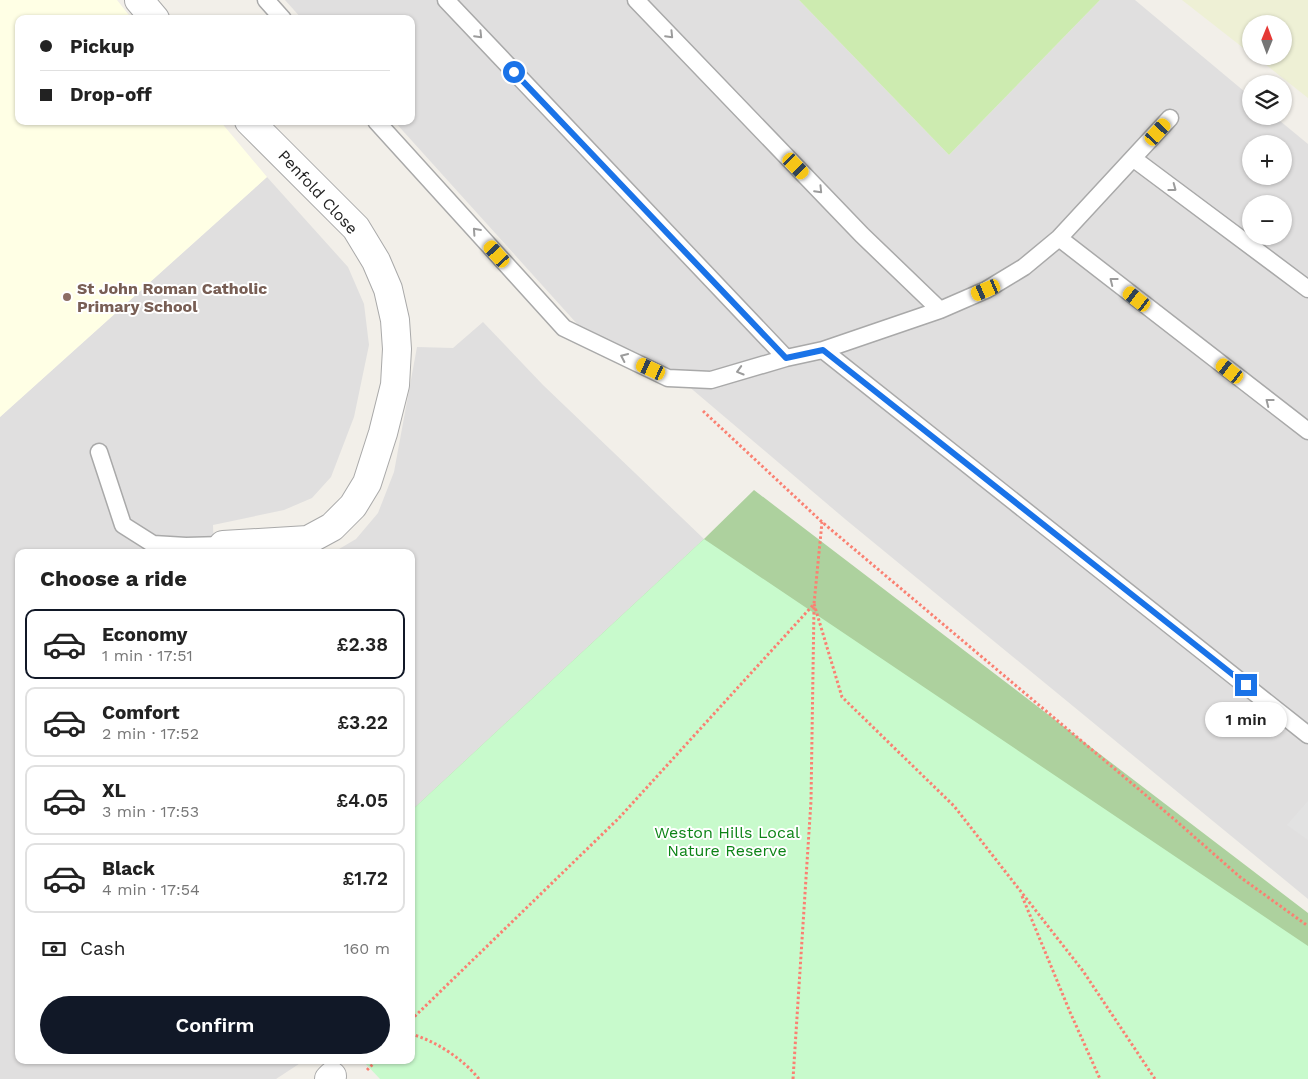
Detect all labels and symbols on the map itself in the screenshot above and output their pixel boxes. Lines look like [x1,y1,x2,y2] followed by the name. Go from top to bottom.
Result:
[1242,15,1292,65] north arrow
[664,29,673,38] one-way arrow
[473,30,482,39] one-way arrow
[503,61,525,83] route start
[1142,116,1173,148] car
[274,146,362,238] street label: Penfold Close
[780,150,811,182] car
[1167,182,1177,191] one-way arrow
[813,184,822,193] one-way arrow
[473,228,482,237] one-way arrow
[481,238,512,270] car
[969,277,1002,303] car
[1110,278,1119,286] one-way arrow
[77,279,267,316] place label: St John Roman Catholic Primary School
[1120,284,1153,314] car
[61,291,73,303] marker: St John Roman Catholic Primary School
[620,352,629,363] one-way arrow
[634,356,667,382] car
[1213,356,1246,386] car
[736,366,744,376] one-way arrow
[1266,398,1275,407] one-way arrow
[1235,674,1257,696] route end
[1205,702,1287,738] callout: 1 min
[654,823,800,860] park label: Weston Hills Local Nature Reserve

